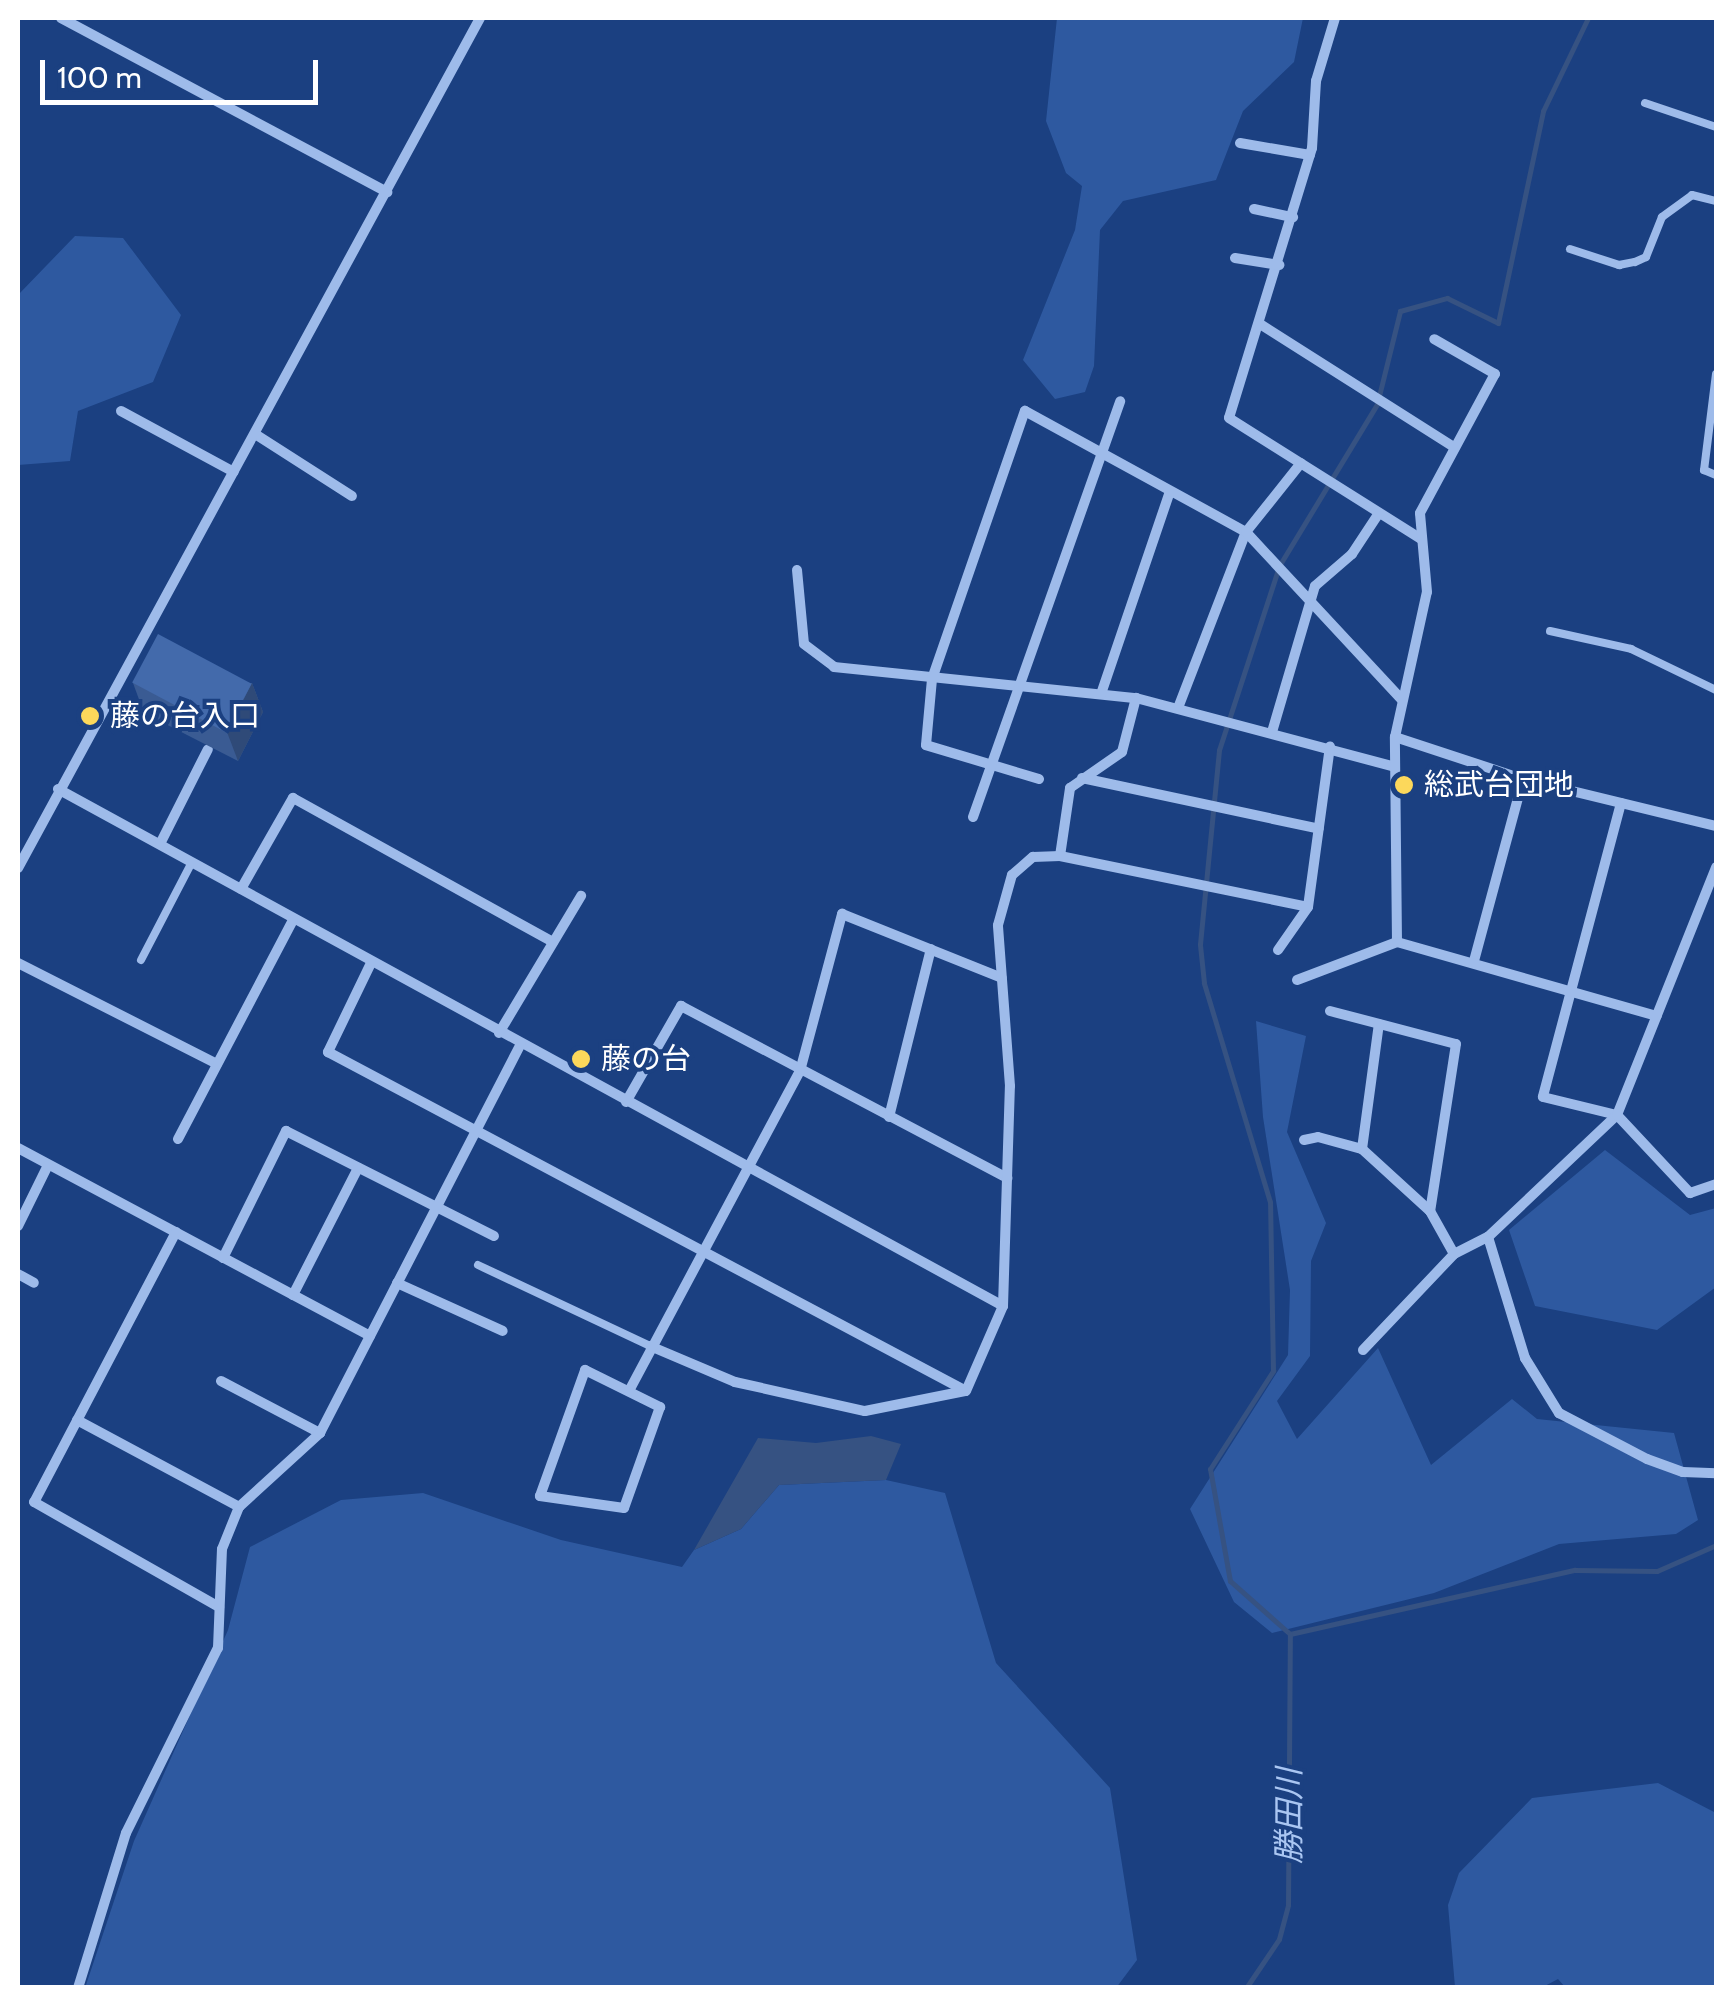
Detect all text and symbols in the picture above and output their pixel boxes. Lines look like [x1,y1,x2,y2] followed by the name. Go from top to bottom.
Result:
[45,40,322,102] scale bar
[57,59,142,96] text: 100 m
[110,698,260,734] place label: 藤の台入口
[79,705,101,727] marker: 藤の台入口
[1424,767,1574,803] place label: 総武台団地
[1393,774,1415,796] marker: 総武台団地
[601,1041,691,1077] place label: 藤の台
[570,1048,592,1070] marker: 藤の台
[1270,1768,1308,1864] water label: 勝田川

